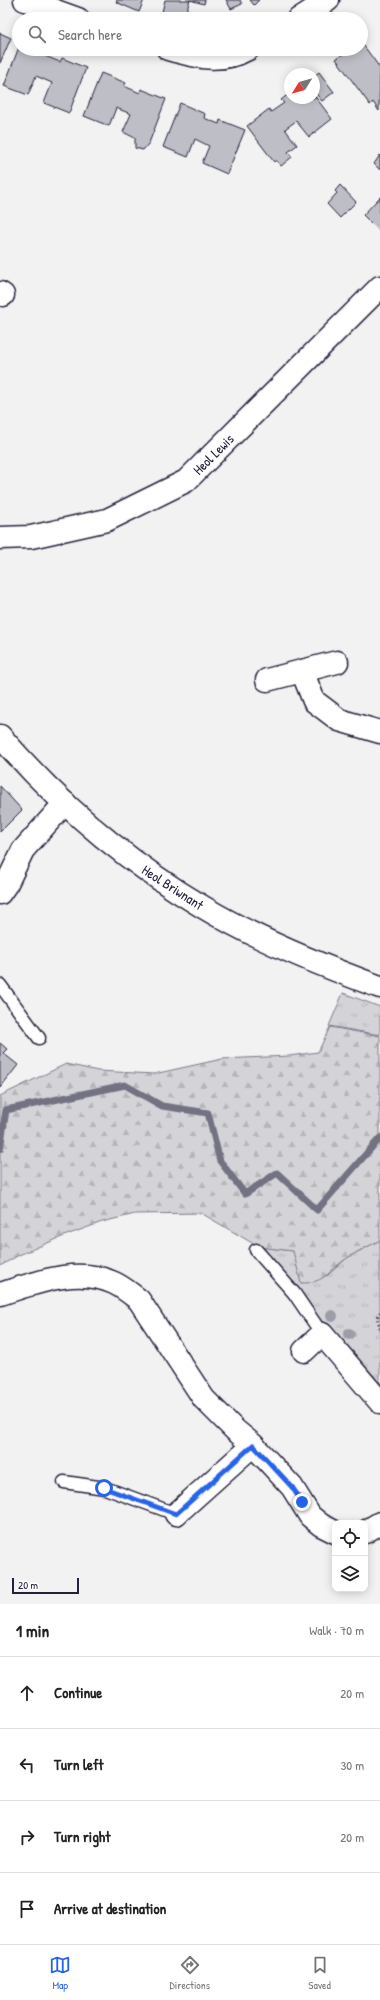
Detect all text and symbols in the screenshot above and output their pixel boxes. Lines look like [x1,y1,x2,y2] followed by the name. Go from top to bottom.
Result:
[12,12,368,56] search box
[26,23,48,45] icon: search
[58,24,122,45] text: Search here
[284,68,320,104] north arrow
[188,429,238,479] street label: Heol Lewis
[139,860,208,914] street label: Heol Briwnant
[95,1479,113,1497] route start
[293,1493,311,1511] route end
[332,1520,368,1592] map controls
[332,1520,368,1556] button: locate
[332,1556,368,1592] button: layers
[12,1576,79,1595] scale bar
[18,1578,38,1592] text: 20 m
[16,1619,49,1642] text: 1 min
[309,1621,364,1639] text: Walk · 70 m
[16,1682,38,1704] icon: ahead
[54,1682,102,1703] text: Continue
[340,1684,364,1702] text: 20 m
[16,1754,38,1776] icon: left
[54,1754,104,1775] text: Turn left
[341,1756,364,1774] text: 30 m
[16,1826,38,1848] icon: right
[54,1826,110,1847] text: Turn right
[340,1828,364,1846] text: 20 m
[16,1898,38,1920] icon: arrive
[54,1898,166,1919] text: Arrive at destination
[49,1954,71,1992] tab: Map
[170,1954,210,1992] tab: Directions
[308,1954,331,1992] tab: Saved

